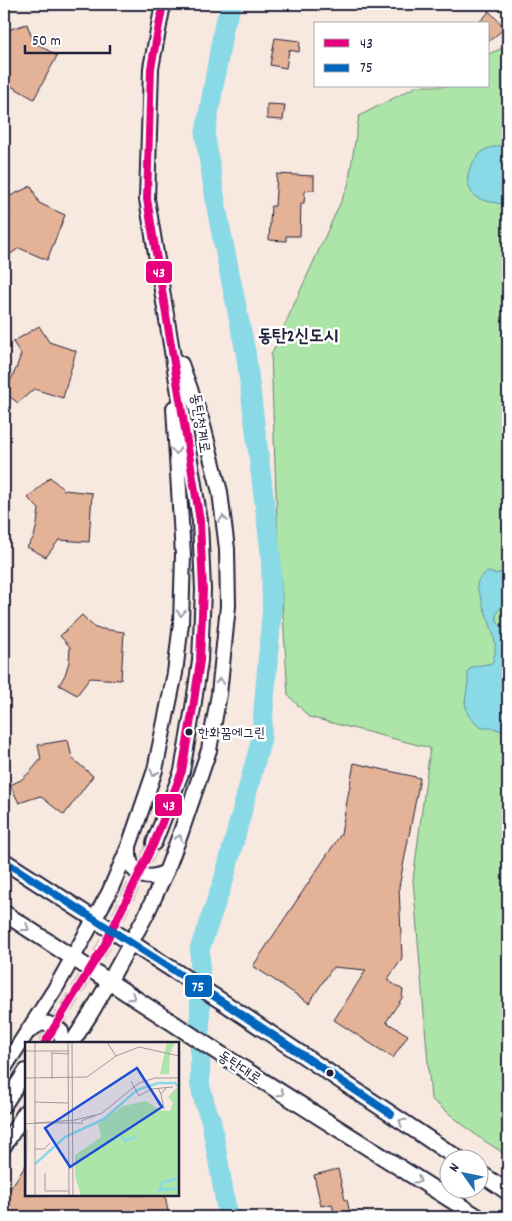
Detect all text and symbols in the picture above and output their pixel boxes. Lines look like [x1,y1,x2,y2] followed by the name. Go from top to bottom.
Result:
[25,22,110,54] scale bar
[314,22,490,88] legend
[32,31,61,53] text: 50 m
[360,34,373,56] text: 43
[360,58,373,80] text: 75
[145,260,173,284] line badge: 43
[153,264,165,284] text: 43
[258,325,338,350] district label: 동탄2신도시
[183,392,215,455] street label: 동탄청계로
[171,447,182,455] one-way arrow
[218,515,229,523] one-way arrow
[176,609,187,617] one-way arrow
[214,677,225,685] one-way arrow
[198,724,266,744] place label: 한화꿈에그린
[184,727,194,737] marker: 한화꿈에그린
[150,768,160,776] one-way arrow
[154,793,183,817] line badge: 43
[163,797,175,817] text: 43
[173,834,183,843] one-way arrow
[20,921,29,931] one-way arrow
[184,974,213,998] line badge: 75
[192,978,204,998] text: 75
[127,991,136,1000] one-way arrow
[25,1042,179,1196] inset map
[213,1046,265,1091] street label: 동탄대로
[325,1068,335,1078] unlabelled marker
[275,1086,284,1096] one-way arrow
[398,1119,408,1128] one-way arrow
[440,1148,490,1198] north arrow
[445,1160,465,1176] text: N
[413,1173,422,1183] one-way arrow

